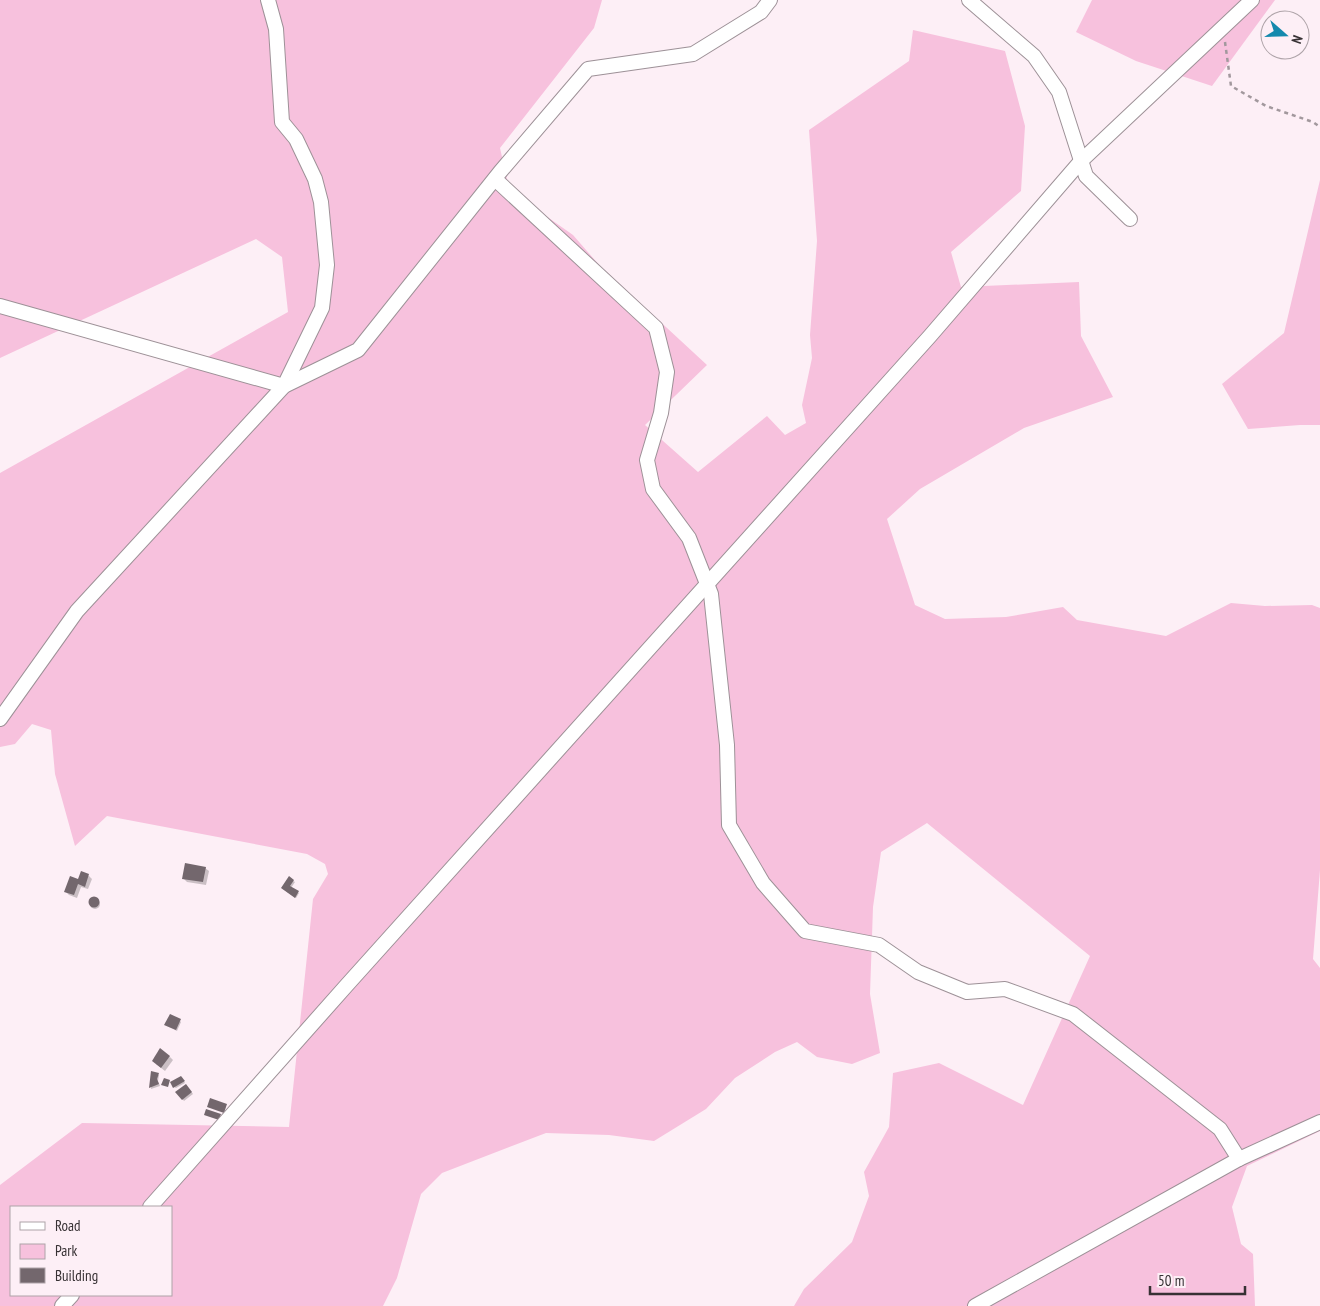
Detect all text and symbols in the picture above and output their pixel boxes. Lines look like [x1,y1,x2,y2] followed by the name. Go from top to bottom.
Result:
[1260,10,1310,60] north arrow
[1287,33,1307,46] text: N
[10,1206,172,1296] legend
[55,1216,81,1235] text: Road
[55,1241,77,1260] text: Park
[1150,1264,1245,1296] scale bar
[55,1266,98,1285] text: Building
[1158,1271,1184,1290] text: 50 m

